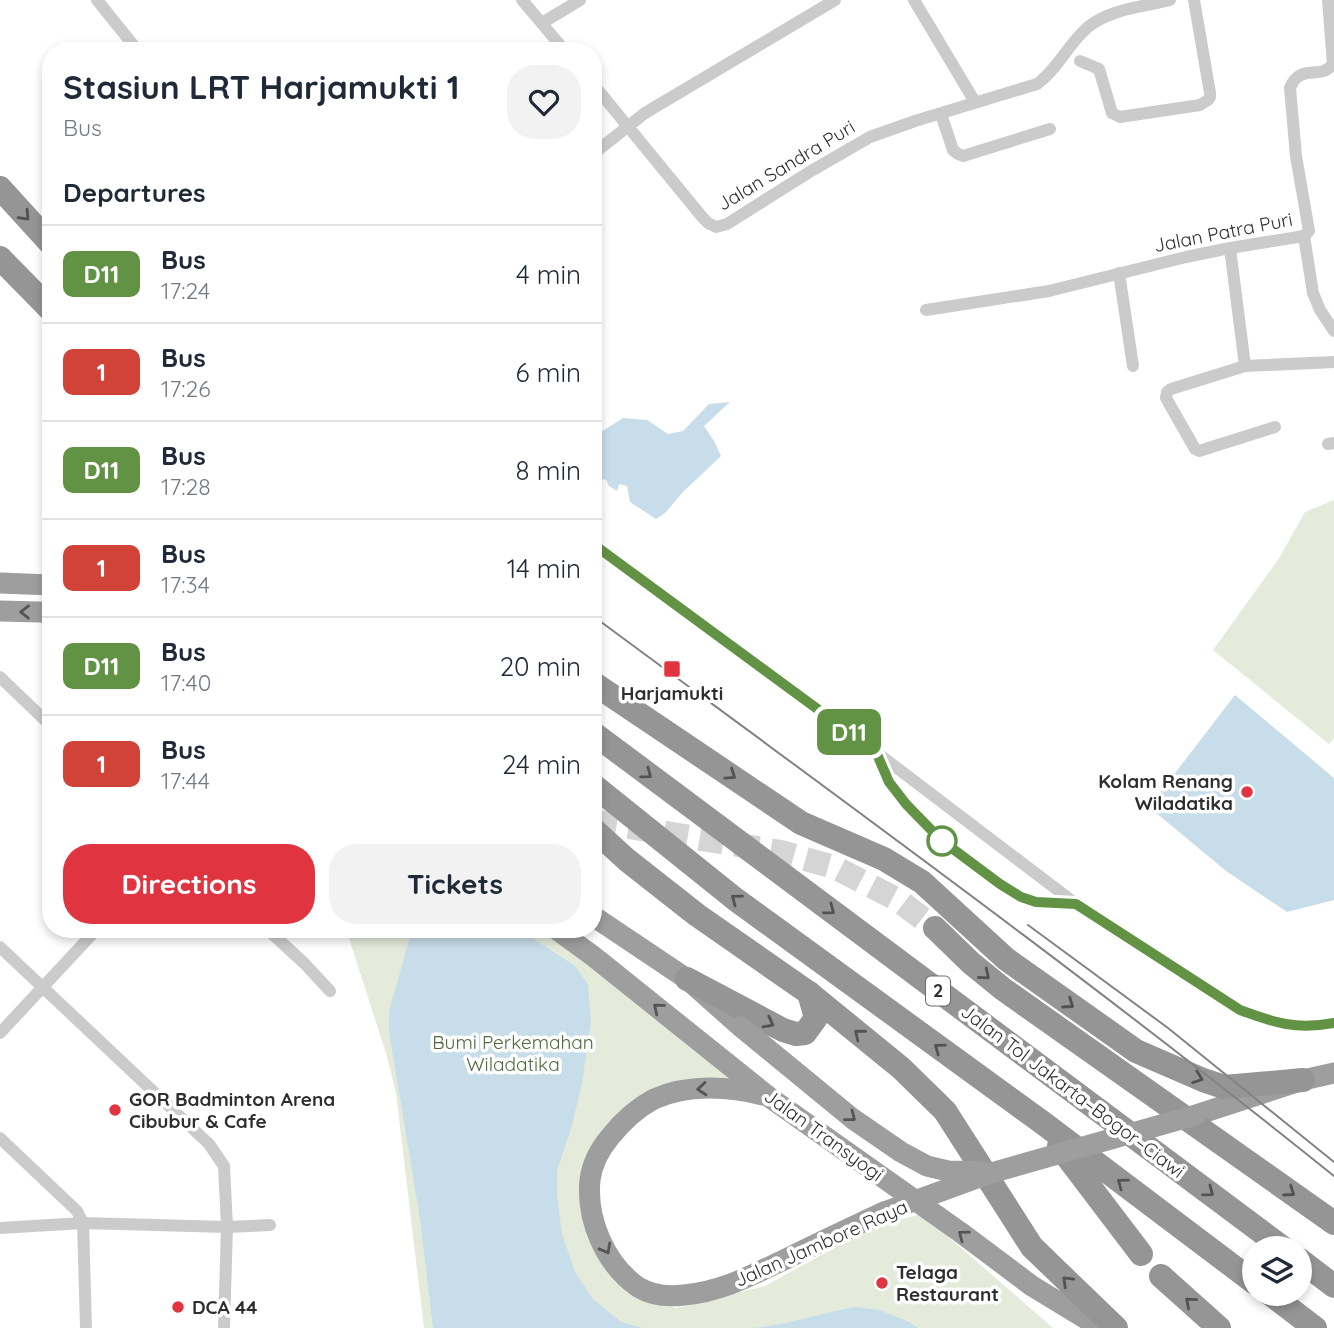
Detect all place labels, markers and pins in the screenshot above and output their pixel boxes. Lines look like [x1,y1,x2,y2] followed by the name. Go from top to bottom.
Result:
[662,659,682,679] marker: Harjamukti
[621,681,723,705] place label: Harjamukti
[1098,769,1233,815] place label: Kolam Renang Wiladatika
[1239,784,1255,800] marker: Kolam Renang Wiladatika
[927,826,957,856] unlabelled marker
[129,1087,335,1133] place label: GOR Badminton Arena Cibubur & Cafe
[107,1102,123,1118] marker: GOR Badminton Arena Cibubur & Cafe
[896,1260,999,1306] place label: Telaga Restaurant
[874,1275,890,1291] marker: Telaga Restaurant
[192,1295,257,1319] place label: DCA 44
[170,1299,186,1315] marker: DCA 44

